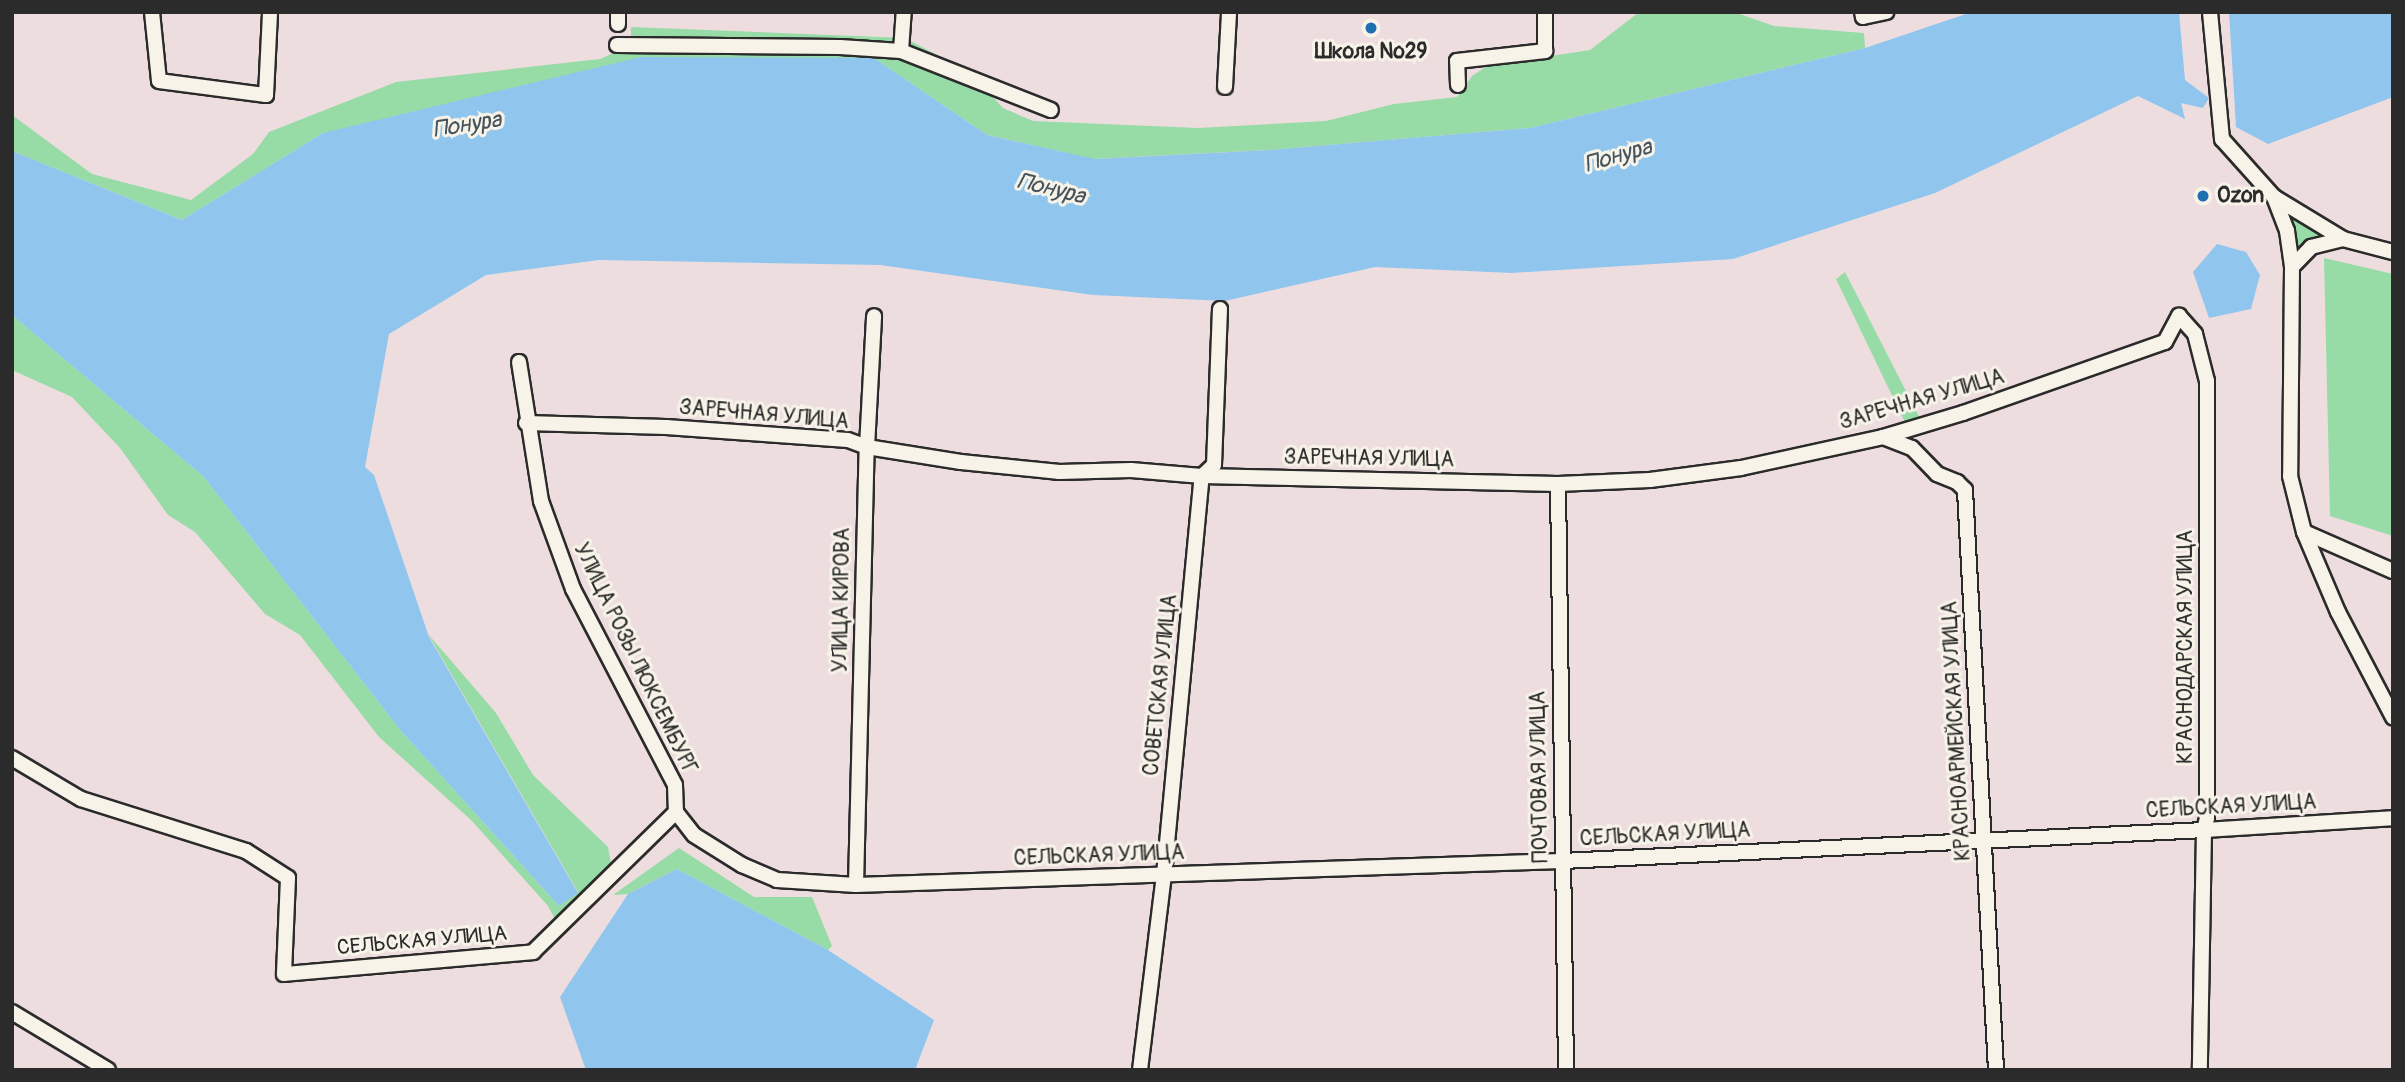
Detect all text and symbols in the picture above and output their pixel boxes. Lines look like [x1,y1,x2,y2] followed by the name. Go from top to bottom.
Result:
[1363,20,1379,36] marker: Школа №29
[1315,39,1427,65] place label: Школа №29
[431,106,503,144] water label: Понура
[1581,133,1655,179] water label: Понура
[1014,167,1088,211] water label: Понура
[2217,183,2264,209] place label: Ozon
[2195,188,2211,204] marker: Ozon
[1837,364,2007,436] street label: ЗАРЕЧНАЯ УЛИЦА
[678,395,850,435] street label: ЗАРЕЧНАЯ УЛИЦА
[1284,445,1454,473] street label: ЗАРЕЧНАЯ УЛИЦА
[828,527,856,673] street label: УЛИЦА КИРОВА
[2173,530,2199,764] street label: КРАСНОДАРСКАЯ УЛИЦА
[568,539,702,779] street label: УЛИЦА РОЗЫ ЛЮКСЕМБУРГ
[1139,593,1183,777] street label: СОВЕТСКАЯ УЛИЦА
[1938,600,1976,862] street label: КРАСНОАРМЕЙСКАЯ УЛИЦА
[1526,691,1554,863] street label: ПОЧТОВАЯ УЛИЦА
[2145,790,2317,824] street label: СЕЛЬСКАЯ УЛИЦА
[1579,818,1751,852] street label: СЕЛЬСКАЯ УЛИЦА
[1013,840,1185,872] street label: СЕЛЬСКАЯ УЛИЦА
[336,921,508,961] street label: СЕЛЬСКАЯ УЛИЦА

